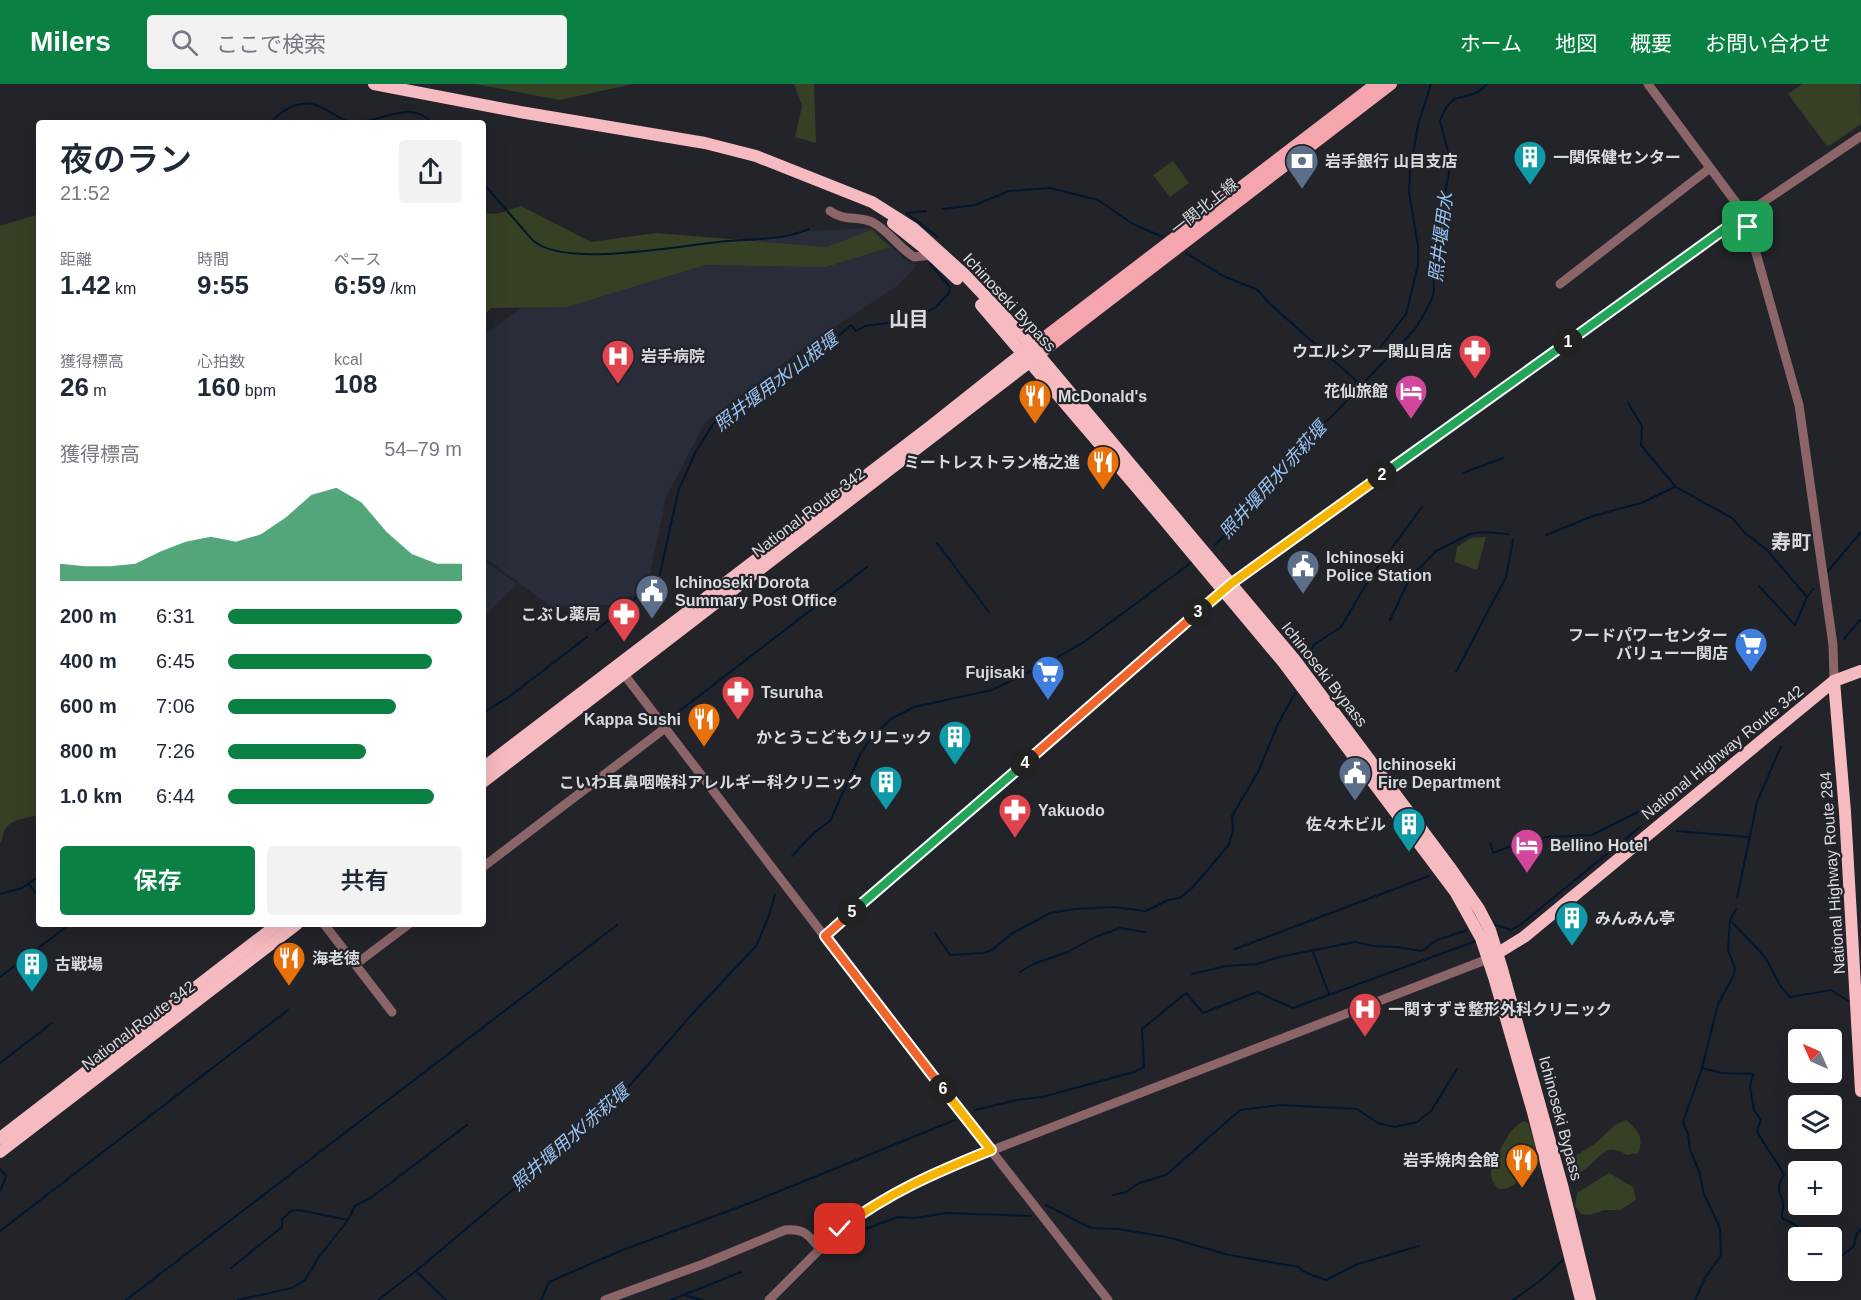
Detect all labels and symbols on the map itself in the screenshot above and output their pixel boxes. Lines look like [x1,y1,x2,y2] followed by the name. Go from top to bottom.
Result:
[1512,139,1548,186] building icon: 一関保健センター
[1284,143,1320,190] bank icon: 岩手銀行 山目支店
[1553,149,1681,166] place label: 一関保健センター
[1325,153,1457,170] place label: 岩手銀行 山目支店
[1168,175,1241,238] street label: 一関北上線
[1426,189,1457,283] water label: 照井堰用水
[1722,201,1773,252] pin
[960,250,1060,355] street label: Ichinoseki Bypass
[889,308,929,330] district label: 山目
[710,327,844,435] water label: 照井堰用水/山根堰
[1553,327,1583,357] pin: 1
[1457,333,1493,380] pharmacy icon: ウエルシア一関山目店
[600,338,636,385] hospital icon: 岩手病院
[1292,343,1452,360] place label: ウエルシア一関山目店
[641,348,705,365] place label: 岩手病院
[1393,373,1429,420] hotel icon: 花仙旅館
[1017,378,1053,425] restaurant icon: McDonald's
[1324,383,1388,400] place label: 花仙旅館
[1058,388,1147,405] place label: McDonald's
[1216,416,1332,542] water label: 照井堰用水/赤萩堰
[1085,444,1121,491] restaurant icon: ミートレストラン格之進
[904,454,1080,471] place label: ミートレストラン格之進
[1367,460,1397,490] pin: 2
[748,464,868,560] street label: National Route 342
[1771,531,1811,553] district label: 寿町
[1285,548,1321,595] public building icon: Ichinoseki Police Station
[1326,549,1432,584] place label: Ichinoseki Police Station
[634,573,670,620] public building icon: Ichinoseki Dorota Summary Post Office
[675,574,837,609] place label: Ichinoseki Dorota Summary Post Office
[606,596,642,643] pharmacy icon: こぶし薬局
[1183,597,1213,627] pin: 3
[521,606,601,623] place label: こぶし薬局
[1278,619,1371,730] street label: Ichinoseki Bypass
[1733,626,1769,673] supermarket icon: フードパワーセンター バリュー一関店
[1568,627,1728,662] place label: フードパワーセンター バリュー一関店
[1030,654,1066,701] supermarket icon: Fujisaki
[965,664,1025,681] place label: Fujisaki
[720,674,756,721] pharmacy icon: Tsuruha
[1638,682,1807,823] street label: National Highway Route 342
[761,684,823,701] place label: Tsuruha
[686,701,722,748] restaurant icon: Kappa Sushi
[584,711,681,728] place label: Kappa Sushi
[937,719,973,766] building icon: かとうこどもクリニック
[756,729,932,746] place label: かとうこどもクリニック
[1010,748,1040,778] pin: 4
[1337,755,1373,802] public building icon: Ichinoseki Fire Department
[1378,756,1501,791] place label: Ichinoseki Fire Department
[868,764,904,811] building icon: こいわ耳鼻咽喉科アレルギー科クリニック
[1817,771,1848,975] street label: National Highway Route 284
[559,774,863,791] place label: こいわ耳鼻咽喉科アレルギー科クリニック
[997,792,1033,839] pharmacy icon: Yakuodo
[1038,802,1105,819] place label: Yakuodo
[1391,806,1427,853] building icon: 佐々木ビル
[1305,816,1386,833] place label: 佐々木ビル
[1509,827,1545,874] hotel icon: Bellino Hotel
[1550,837,1648,854] place label: Bellino Hotel
[837,897,867,927] pin: 5
[1554,900,1590,947] building icon: みんみん亭
[1595,910,1675,927] place label: みんみん亭
[271,940,307,987] restaurant icon: 海老徳
[14,946,50,993] building icon: 古戦場
[312,950,360,967] place label: 海老徳
[55,955,103,973] place label: 古戦場
[78,977,198,1073] street label: National Route 342
[1347,991,1383,1038] hospital icon: 一関すずき整形外科クリニック
[1388,1001,1612,1018] place label: 一関すずき整形外科クリニック
[1788,1029,1842,1083] north arrow
[1536,1054,1585,1182] street label: Ichinoseki Bypass
[928,1074,958,1104] pin: 6
[507,1080,635,1194] water label: 照井堰用水/赤萩堰
[1504,1142,1540,1189] restaurant icon: 岩手焼肉会館
[1403,1152,1499,1169] place label: 岩手焼肉会館
[814,1203,865,1254] pin

